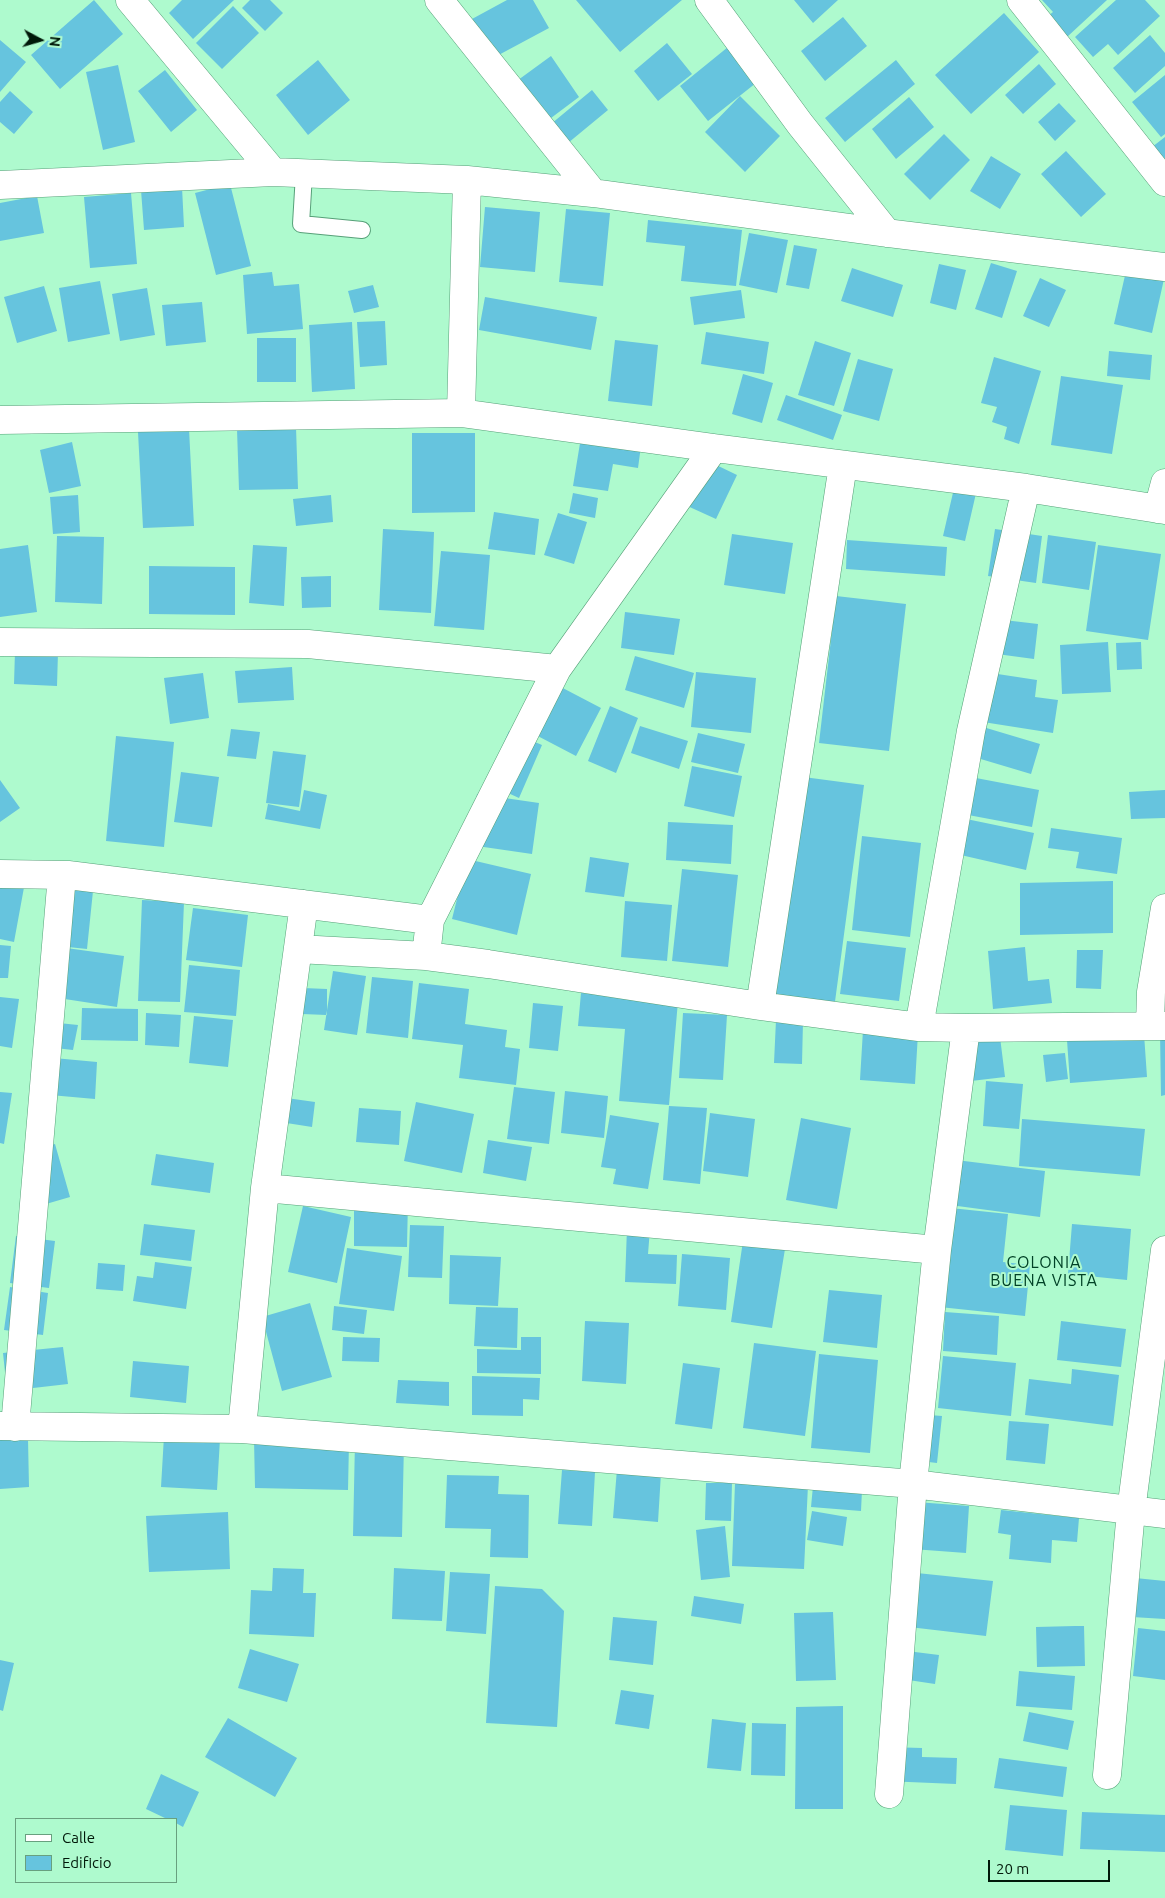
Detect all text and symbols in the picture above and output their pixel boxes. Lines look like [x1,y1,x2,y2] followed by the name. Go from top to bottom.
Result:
[15,15,65,65] north arrow
[46,36,63,48] text: N
[989,1253,1099,1291] district label: COLONIA BUENA VISTA
[15,1818,178,1883] legend
[62,1829,95,1846] text: Calle
[990,1850,1112,1882] scale bar
[62,1854,111,1871] text: Edificio
[996,1860,1029,1877] text: 20 m

